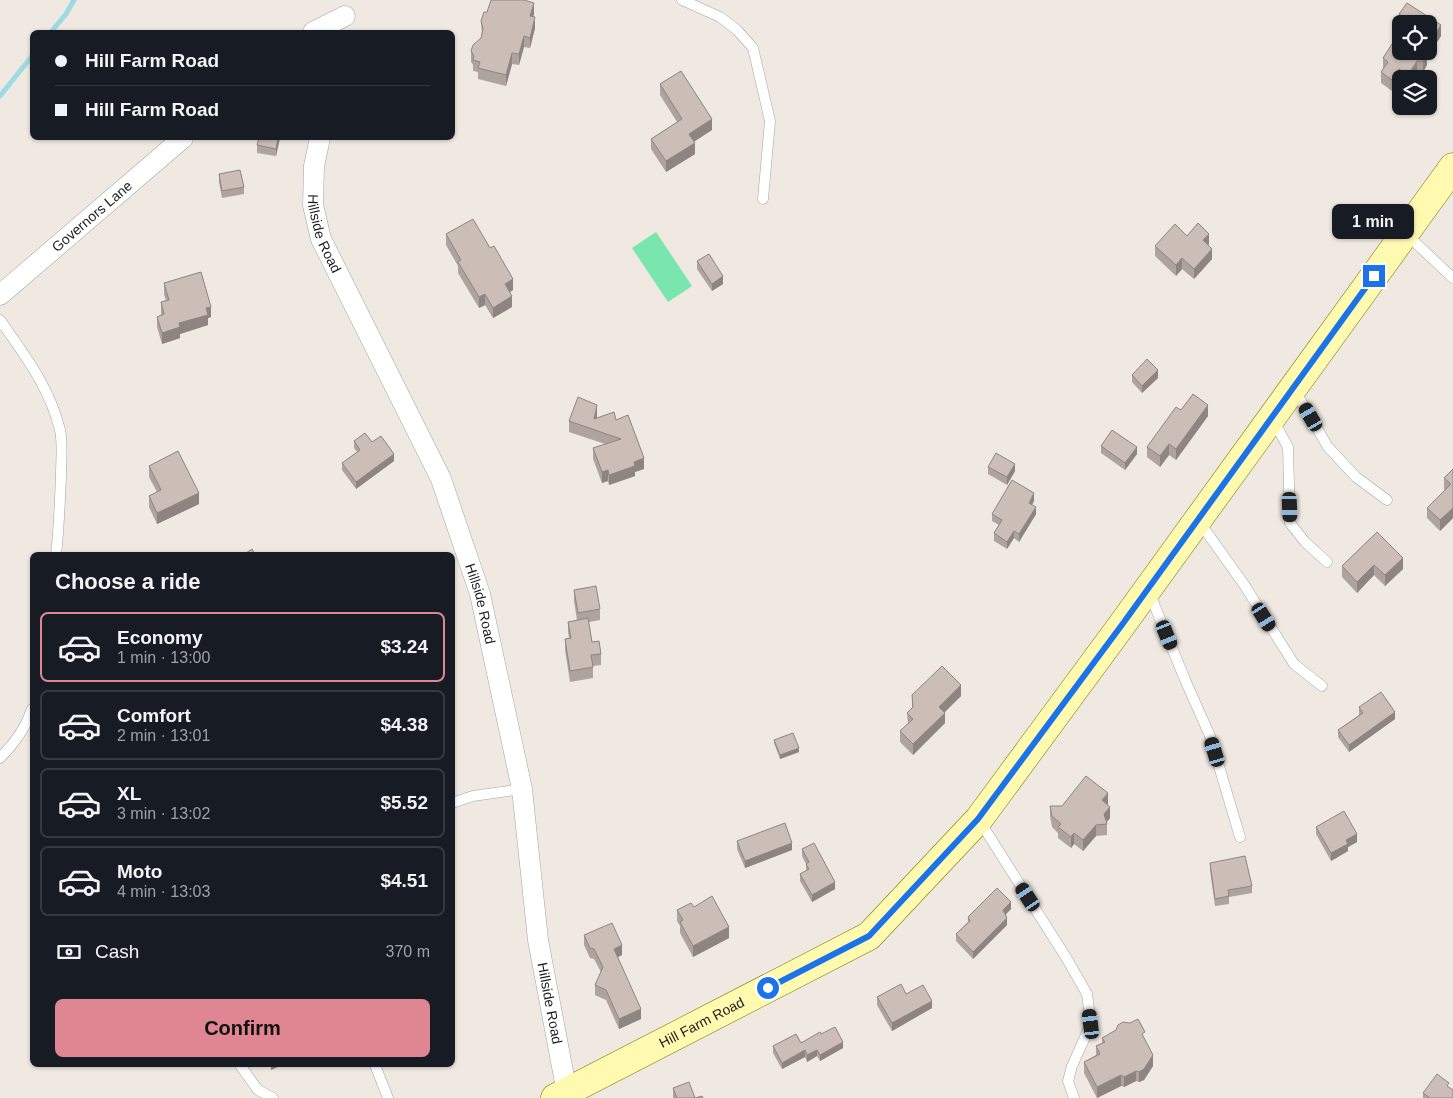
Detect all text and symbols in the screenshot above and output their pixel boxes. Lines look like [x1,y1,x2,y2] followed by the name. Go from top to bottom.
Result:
[1392,15,1437,115] map controls
[1392,15,1437,60] button: locate
[85,50,219,71] text: Hill Farm Road
[1392,70,1437,115] button: layers
[85,99,219,120] text: Hill Farm Road
[48,177,135,255] street label: Governors Lane
[305,194,345,275] street label: Hillside Road
[1333,204,1415,238] callout: 1 min
[1352,213,1394,230] text: 1 min
[1363,265,1385,287] route end
[1297,400,1324,434] car
[1281,492,1298,522] car
[462,561,499,646] street label: Hillside Road
[55,569,200,594] text: Choose a ride
[1249,600,1278,634] car
[1154,618,1179,652] car
[57,625,102,670] icon: car
[117,627,203,648] text: Economy
[380,636,428,657] text: $3.24
[117,649,210,666] text: 1 min · 13:00
[57,703,102,748] icon: car
[117,705,191,726] text: Comfort
[380,714,428,735] text: $4.38
[117,727,210,744] text: 2 min · 13:01
[1203,735,1226,769] car
[57,781,102,826] icon: car
[117,783,141,804] text: XL
[380,792,428,813] text: $5.52
[117,805,210,822] text: 3 min · 13:02
[57,859,102,904] icon: car
[117,861,162,882] text: Moto
[380,870,428,891] text: $4.51
[1013,880,1042,914] car
[117,883,210,900] text: 4 min · 13:03
[55,938,83,966] icon: cash
[95,941,139,962] text: Cash
[386,943,430,960] text: 370 m
[534,961,566,1045] street label: Hillside Road
[757,977,779,999] route start
[656,994,747,1051] street label: Hill Farm Road
[55,999,430,1057] button: Confirm
[1081,1008,1100,1040] car

